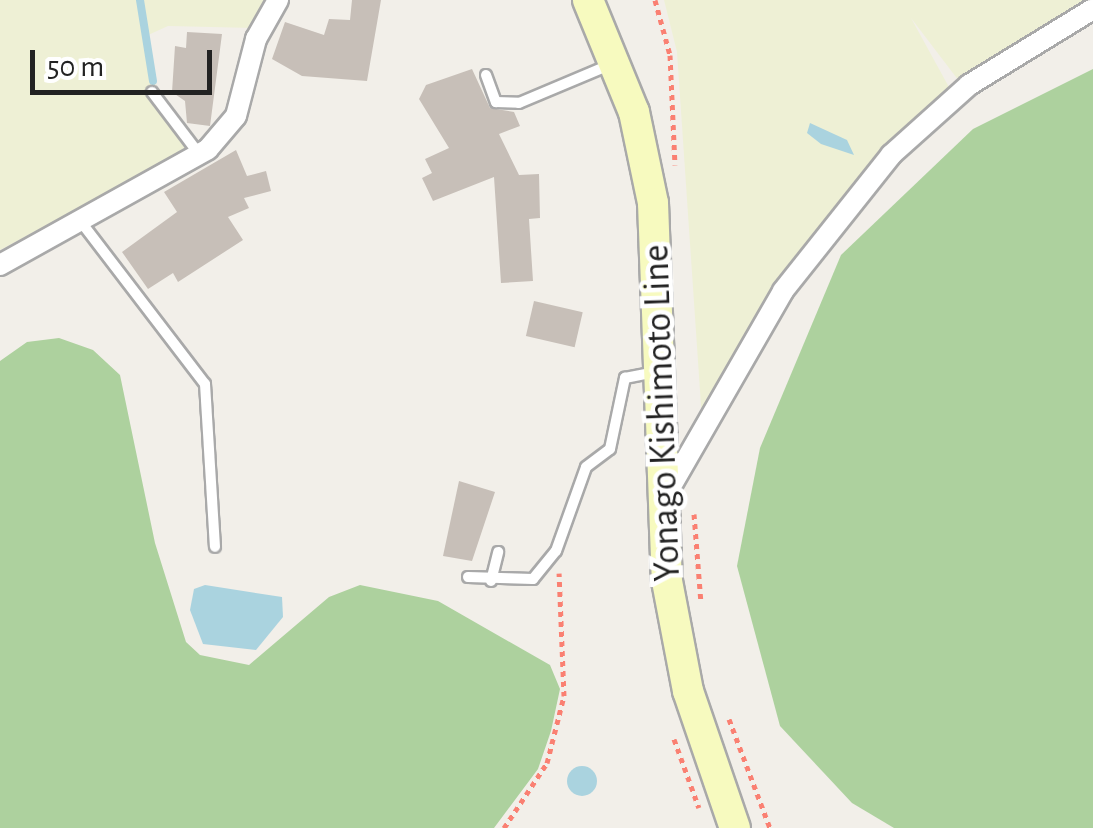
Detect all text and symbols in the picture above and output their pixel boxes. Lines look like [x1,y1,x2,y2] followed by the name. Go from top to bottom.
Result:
[35,30,218,92] scale bar
[47,52,104,82] text: 50 m
[634,244,692,582] street label: Yonago Kishimoto Line

